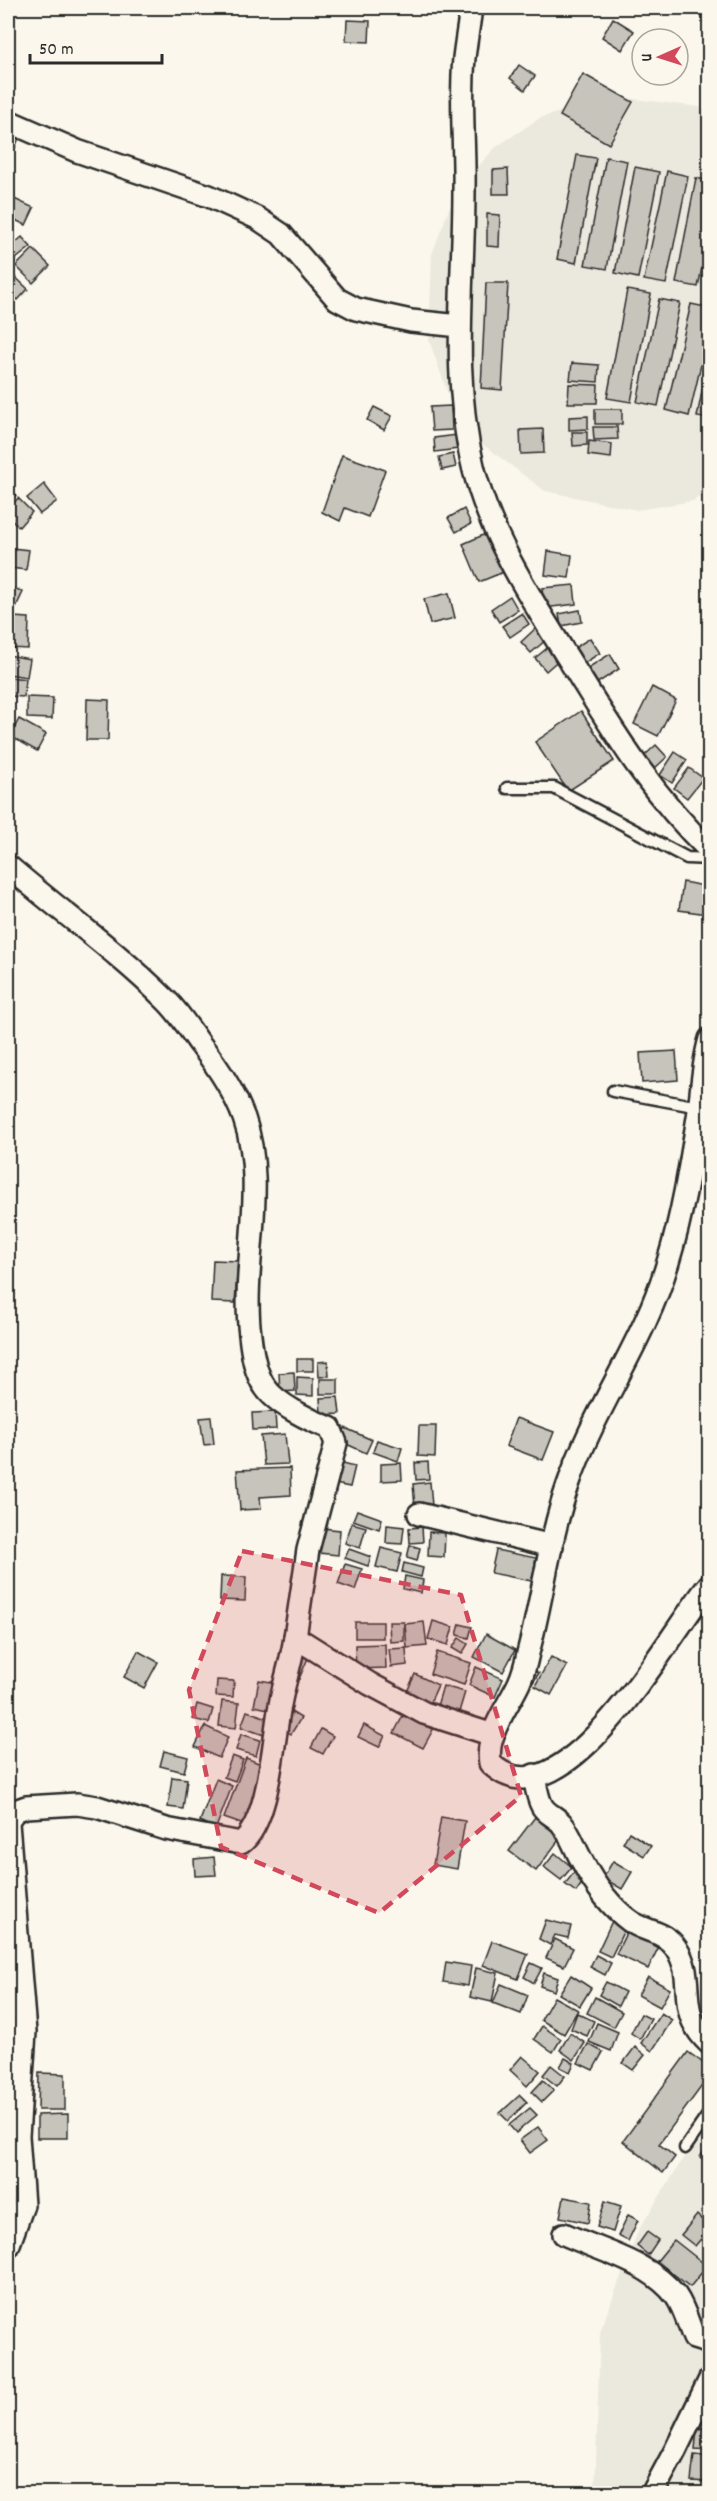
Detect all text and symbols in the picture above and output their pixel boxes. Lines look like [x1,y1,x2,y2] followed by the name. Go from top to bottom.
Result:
[30,27,162,65] scale bar
[630,27,690,87] north arrow
[39,38,74,63] text: 50 m
[636,53,659,62] text: U

